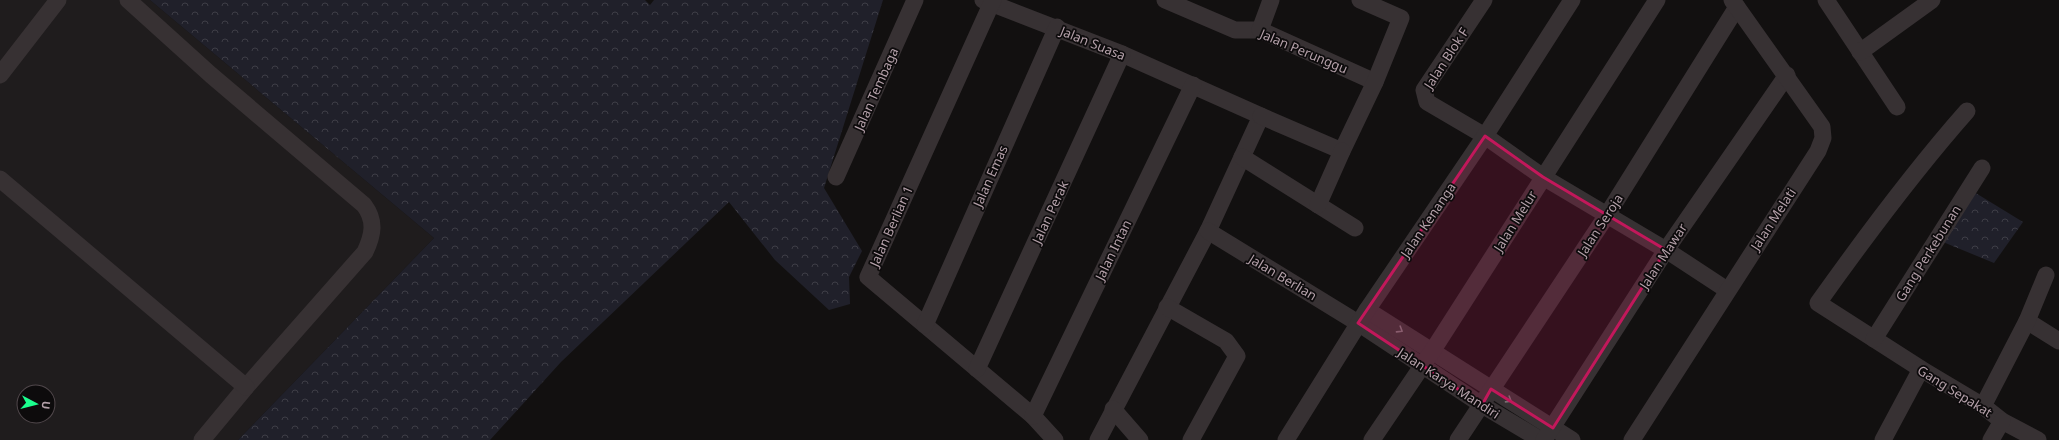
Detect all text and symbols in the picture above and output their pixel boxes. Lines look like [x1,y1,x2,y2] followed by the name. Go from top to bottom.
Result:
[1056,21,1128,64] street label: Jalan Suasa
[1256,24,1351,78] street label: Jalan Perunggu
[1418,24,1473,94] street label: Jalan Blok F
[849,45,902,135] street label: Jalan Tembaga
[968,142,1012,212] street label: Jalan Emas
[1027,178,1072,248] street label: Jalan Perak
[1395,179,1460,263] street label: Jalan Kenanga
[864,183,917,271] street label: Jalan Berlian 1
[1745,184,1800,255] street label: Jalan Melati
[1488,187,1541,257] street label: Jalan Melur
[1572,190,1627,261] street label: Jalan Seroja
[1891,201,1965,305] street label: Gang Perkebunan
[1090,217,1135,285] street label: Jalan Intan
[1634,219,1691,294] street label: Jalan Mawar
[1244,249,1320,304] street label: Jalan Berlian
[1396,325,1403,333] one-way arrow
[1393,342,1503,423] street label: Jalan Karya Mandiri
[1914,361,1996,421] street label: Gang Sepakat
[16,384,56,424] north arrow
[1505,396,1512,403] one-way arrow
[38,400,54,410] text: U

